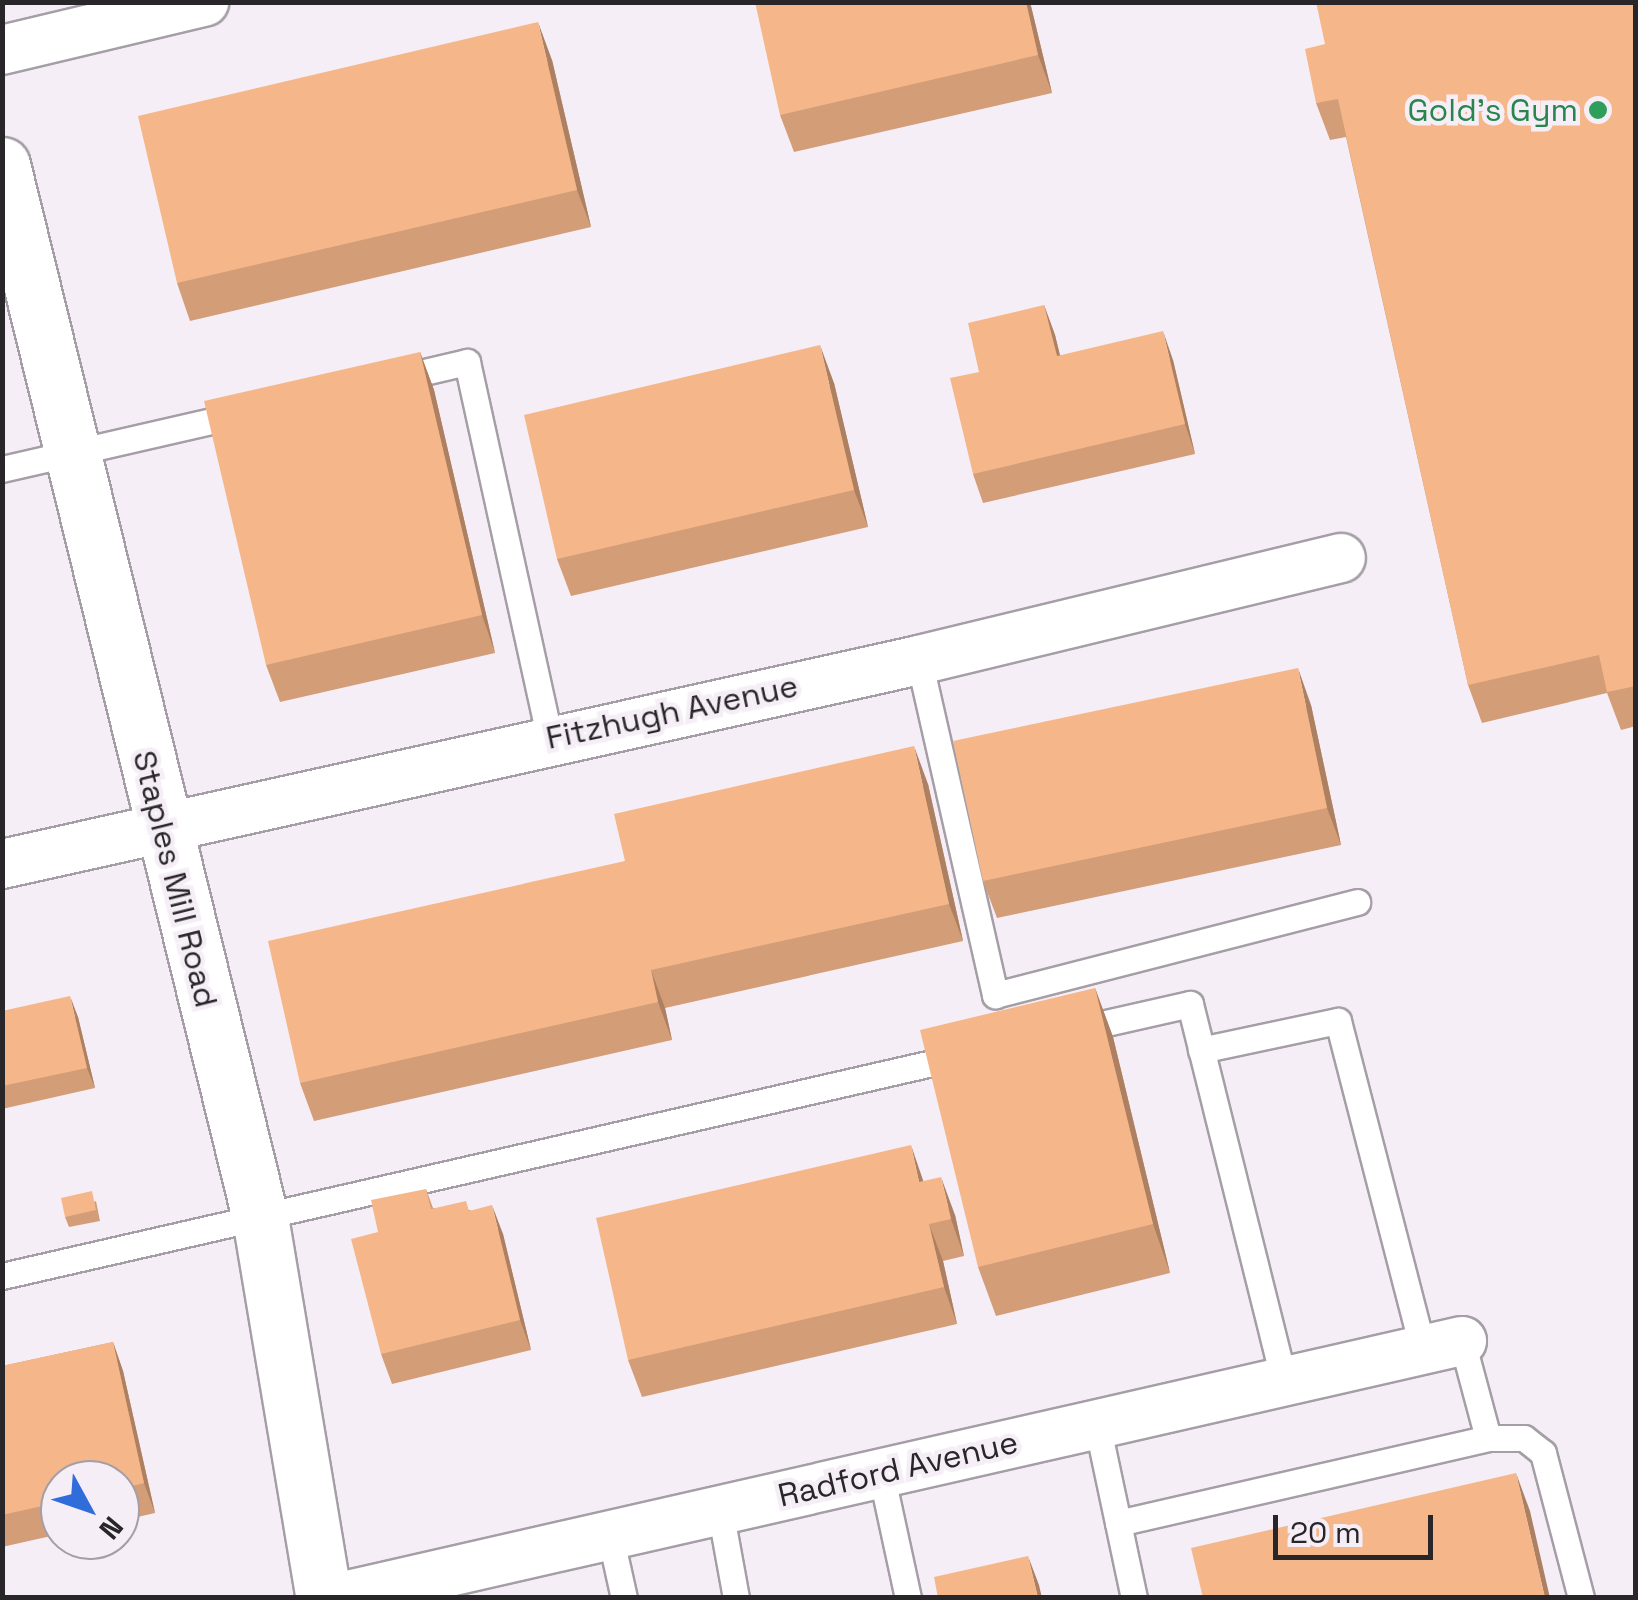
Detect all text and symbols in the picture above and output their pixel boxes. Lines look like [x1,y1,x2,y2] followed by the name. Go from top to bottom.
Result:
[1407,91,1578,129] place label: Gold's Gym
[1587,99,1609,121] marker: Gold's Gym
[542,667,802,757] street label: Fitzhugh Avenue
[125,747,225,1011] street label: Staples Mill Road
[774,1423,1022,1515] street label: Radford Avenue
[40,1460,140,1560] north arrow
[1278,1495,1438,1557] scale bar
[92,1509,131,1547] text: N
[1290,1513,1361,1552] text: 20 m

